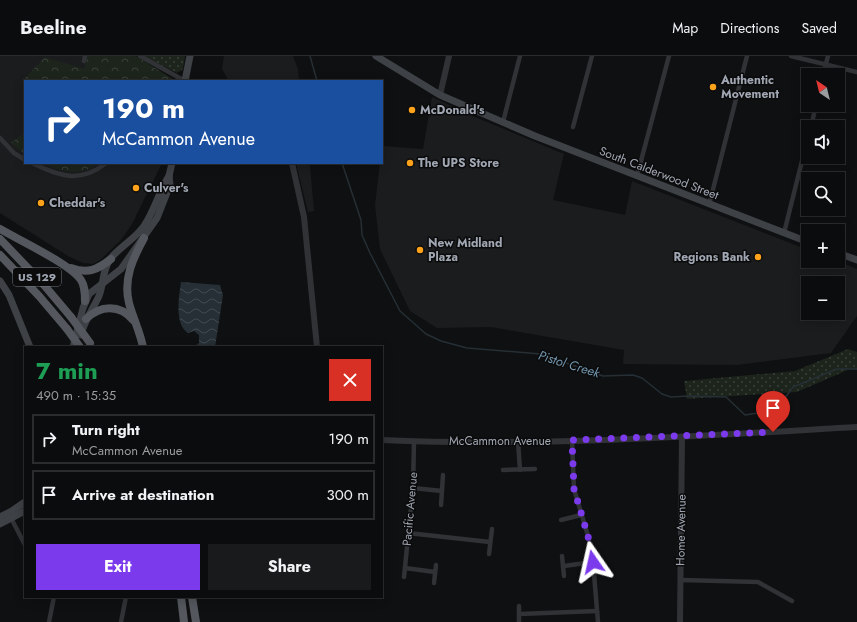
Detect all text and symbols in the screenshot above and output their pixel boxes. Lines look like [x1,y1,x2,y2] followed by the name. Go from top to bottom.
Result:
[20,14,87,41] text: Beeline
[672,18,698,38] text: Map
[720,18,780,38] text: Directions
[802,18,837,38] text: Saved
[801,68,845,112] north arrow
[801,68,845,320] map controls
[720,71,779,103] place label: Authentic Movement
[708,82,718,92] marker: Authentic Movement
[102,88,185,129] text: 190 m
[36,96,88,148] icon: right
[420,101,485,119] place label: McDonald's
[407,105,417,115] marker: McDonald's
[801,120,845,164] button: sound
[102,126,255,152] text: McCammon Avenue
[597,142,721,204] street label: South Calderwood Street
[418,154,499,172] place label: The UPS Store
[405,158,415,168] marker: The UPS Store
[801,172,845,216] button: search
[144,179,189,197] place label: Culver's
[131,183,141,193] marker: Culver's
[49,194,106,212] place label: Cheddar's
[36,198,46,208] marker: Cheddar's
[801,224,845,268] button: +
[428,234,502,266] place label: New Midland Plaza
[415,245,425,255] marker: New Midland Plaza
[673,248,750,266] place label: Regions Bank
[753,252,763,262] marker: Regions Bank
[13,268,61,286] road number: US 129
[801,276,845,320] button: −
[536,346,602,382] water label: Pistol Creek
[36,353,98,388] text: 7 min
[329,359,371,401] button: close
[36,386,116,405] text: 490 m · 15:35
[756,391,790,432] pin
[762,397,784,419] icon: arrive
[72,419,140,441] text: Turn right
[38,428,60,450] icon: right
[328,428,369,450] text: 190 m
[449,432,551,450] street label: McCammon Avenue
[72,441,183,460] text: McCammon Avenue
[398,471,422,547] street label: Pacific Avenue
[38,484,60,506] icon: arrive
[72,484,214,506] text: Arrive at destination
[327,484,369,506] text: 300 m
[671,494,691,566] street label: Home Avenue
[572,541,614,583] position arrow
[36,544,200,590] button: Exit
[208,544,371,590] button: Share

